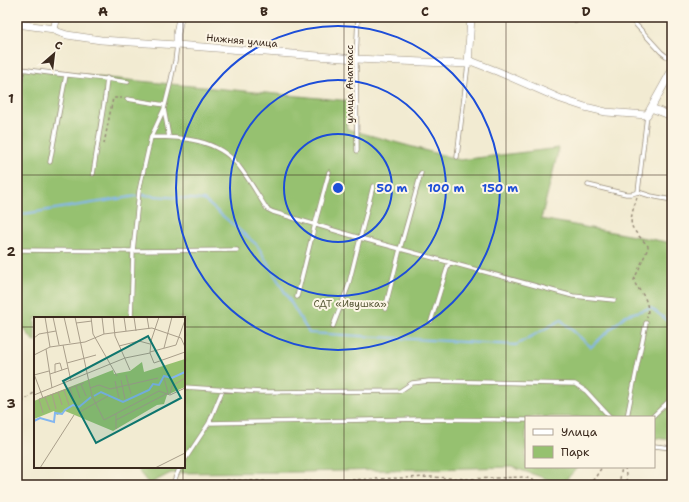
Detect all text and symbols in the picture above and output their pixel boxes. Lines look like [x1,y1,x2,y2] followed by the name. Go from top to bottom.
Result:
[98,3,108,20] text: A
[260,3,268,20] text: B
[421,3,429,20] text: C
[581,3,591,20] text: D
[206,31,279,50] street label: Нижняя улица
[34,34,74,74] north arrow
[52,37,65,54] text: С
[343,45,356,123] street label: улица Анаткасс
[8,90,14,107] text: 1
[377,180,408,196] text: 50 m
[428,180,465,196] text: 100 m
[482,180,518,196] text: 150 m
[331,181,345,195] centre of rings
[6,243,16,260] text: 2
[313,297,387,310] park label: СДТ «Ивушка»
[34,317,185,468] inset map
[6,395,16,412] text: 3
[525,416,655,468] legend
[561,424,598,440] text: Улица
[561,444,590,460] text: Парк

